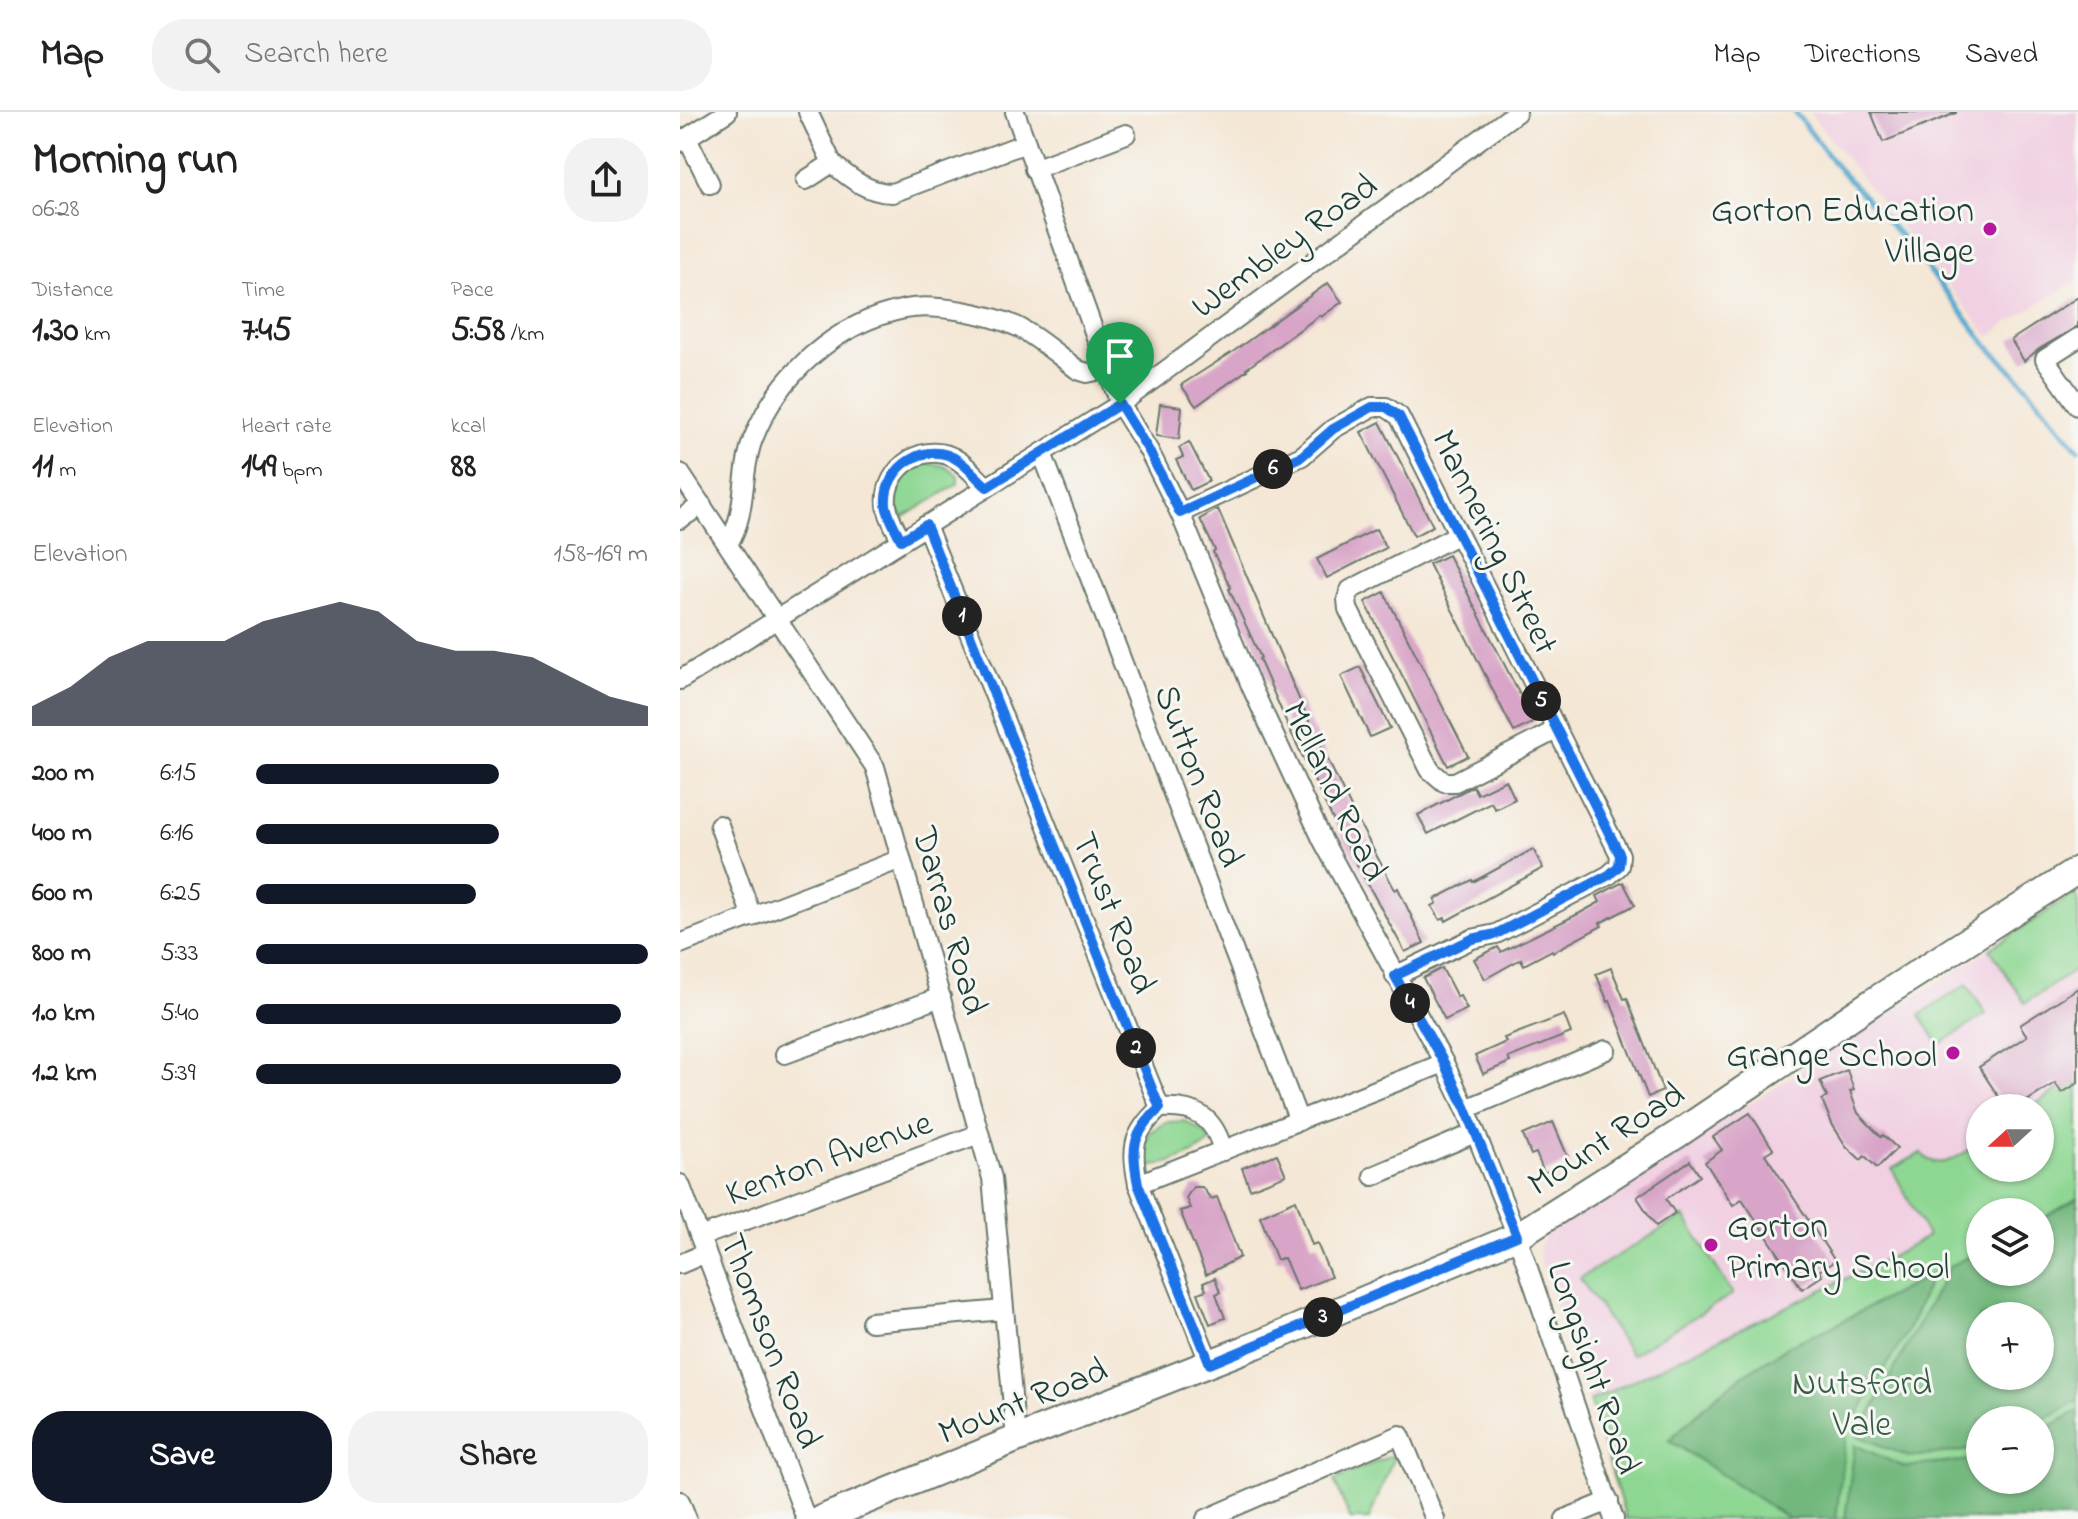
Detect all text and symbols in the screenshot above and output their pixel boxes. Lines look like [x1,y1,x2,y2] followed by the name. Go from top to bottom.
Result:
[152,19,712,91] search box
[40,27,104,83] text: Map
[180,33,224,77] icon: search
[244,33,388,77] text: Search here
[1713,35,1761,76] text: Map
[1805,35,1921,76] text: Directions
[1965,35,2038,76] text: Saved
[32,129,238,193] text: Morning run
[564,138,648,222] button: share
[1181,162,1390,334] street label: Wembley Road
[1711,186,1975,280] place label: Gorton Education Village
[32,191,80,229] text: 06:28
[1981,220,1999,238] marker: Gorton Education Village
[32,275,113,307] text: Distance
[241,275,285,307] text: Time
[451,275,494,307] text: Pace
[32,307,78,357] text: 1.30
[241,307,292,357] text: 7:45
[451,307,505,357] text: 5:58
[78,319,111,351] text: km
[505,319,544,351] text: /km
[1086,322,1154,404] pin
[1098,334,1142,378] icon: arrive
[32,411,113,443] text: Elevation
[241,411,332,443] text: Heart rate
[451,411,486,443] text: kcal
[1416,422,1570,664] street label: Mannering Street
[32,443,54,493] text: 11
[241,443,276,493] text: 149
[451,443,476,493] text: 88
[1253,449,1293,489] pin: 6
[1268,453,1278,485] text: 6
[54,455,76,487] text: m
[276,455,323,487] text: bpm
[32,536,128,574] text: Elevation
[553,536,648,574] text: 158–169 m
[942,596,982,636] pin: 1
[959,600,966,632] text: 1
[1138,678,1256,876] street label: Sutton Road
[1521,681,1561,721] pin: 5
[1535,685,1547,717] text: 5
[1266,693,1399,891] street label: Melland Road
[32,755,94,793] text: 200 m
[160,755,197,793] text: 6:15
[32,815,92,853] text: 400 m
[160,815,193,853] text: 6:16
[895,820,1000,1021] street label: Darras Road
[1055,825,1168,1002] street label: Trust Road
[32,875,93,913] text: 600 m
[160,875,201,913] text: 6:25
[32,935,91,973] text: 800 m
[160,935,199,973] text: 5:33
[1390,983,1430,1023] pin: 4
[1405,987,1415,1019] text: 4
[32,995,95,1033] text: 1.0 km
[160,995,199,1033] text: 5:40
[1116,1028,1156,1068] pin: 2
[1726,1031,1937,1084] place label: Grange School
[1131,1032,1141,1064] text: 2
[1944,1044,1962,1062] marker: Grange School
[32,1055,97,1093] text: 1.2 km
[160,1055,196,1093] text: 5:39
[1518,1070,1697,1212] street label: Mount Road
[1966,1094,2054,1182] north arrow
[1966,1094,2054,1494] map controls
[719,1098,941,1222] street label: Kenton Avenue
[1966,1198,2054,1286] button: layers
[1727,1202,1949,1296] place label: Gorton Primary School
[703,1226,834,1457] street label: Thomson Road
[1702,1236,1720,1254] marker: Gorton Primary School
[1531,1255,1653,1482] street label: Longsight Road
[1303,1297,1343,1337] pin: 3
[1318,1301,1328,1333] text: 3
[1966,1302,2054,1390] button: +
[931,1345,1116,1461] street label: Mount Road
[1792,1359,1932,1453] park label: Nutsford Vale
[1966,1406,2054,1494] button: −
[32,1411,332,1503] button: Save
[348,1411,648,1503] button: Share

